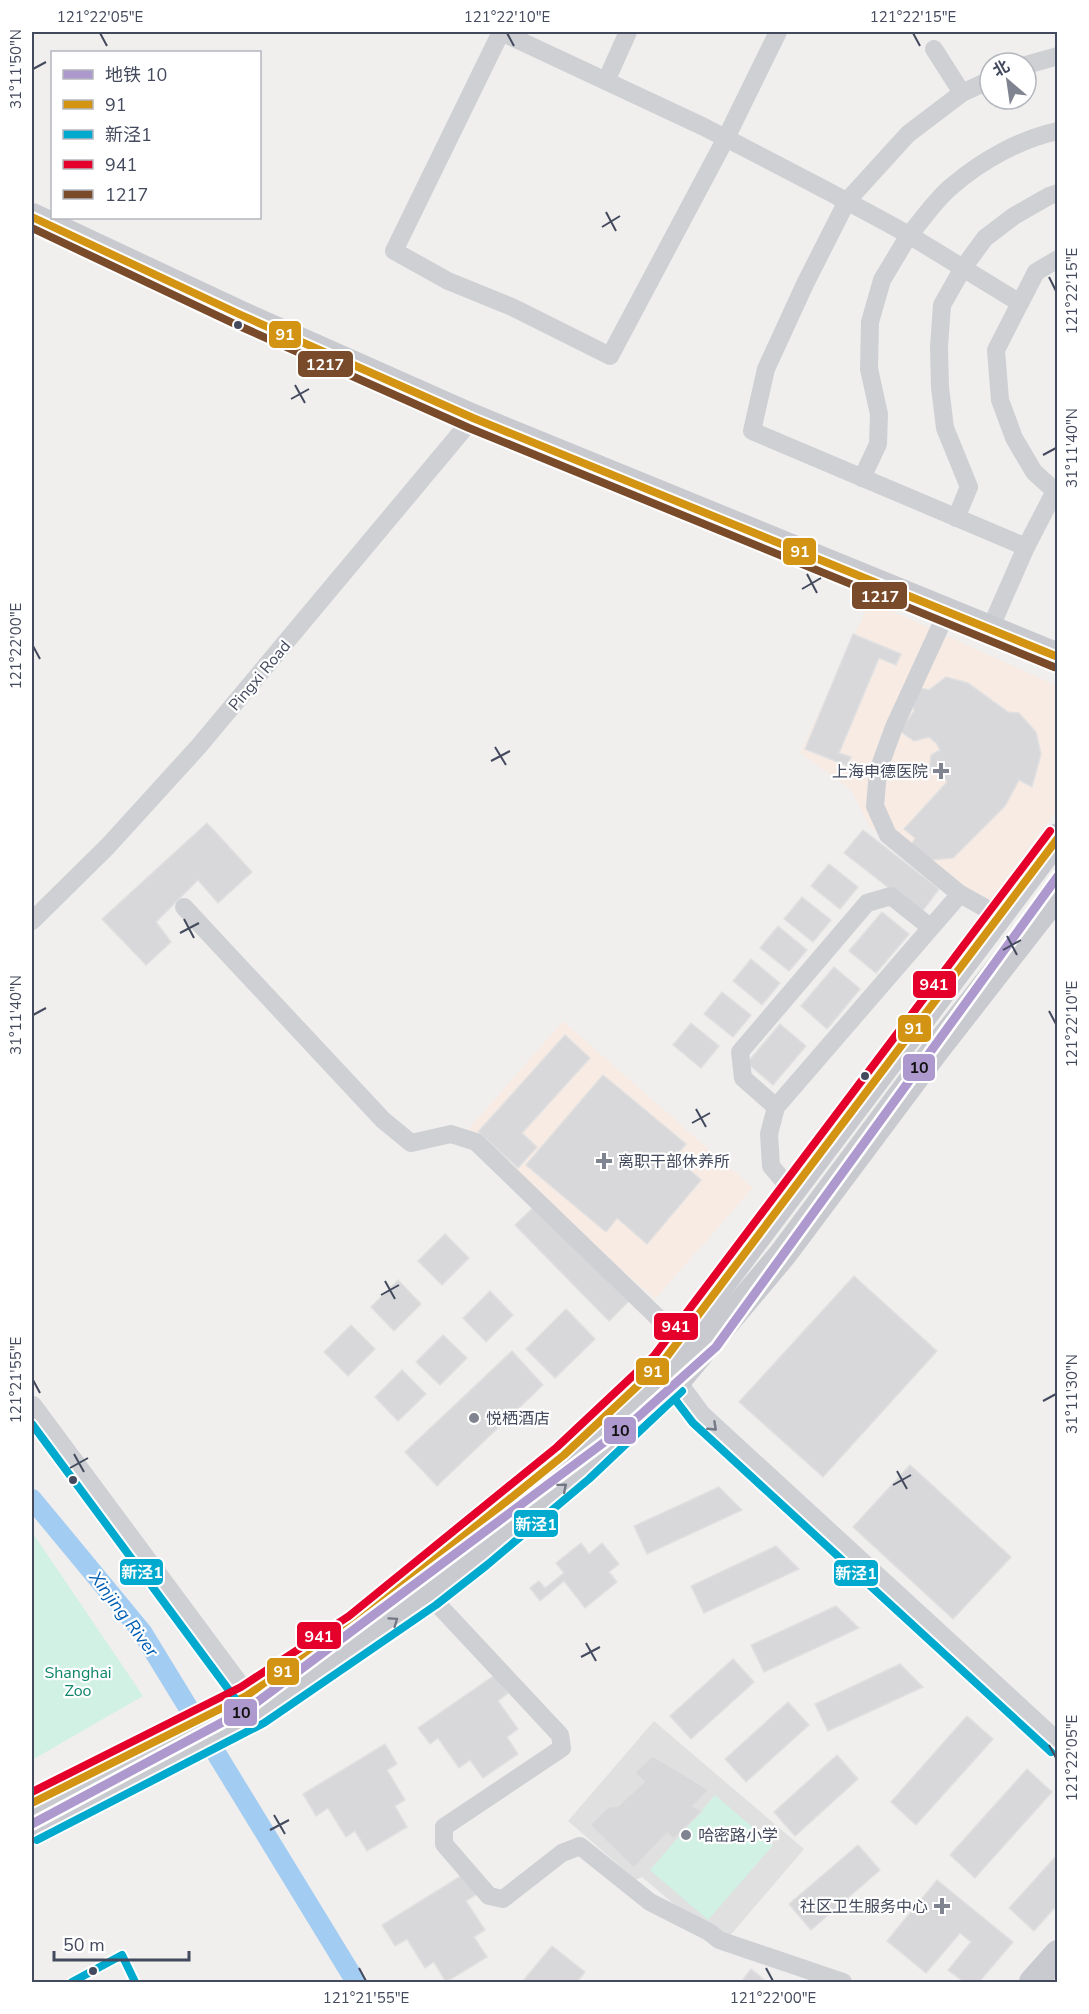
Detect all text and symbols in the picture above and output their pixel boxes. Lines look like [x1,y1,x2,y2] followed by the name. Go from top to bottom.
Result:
[57,7,143,27] text: 121°22'05"E
[464,7,550,27] text: 121°22'10"E
[870,7,956,27] text: 121°22'15"E
[6,29,26,109] text: 31°11'50"N
[51,51,261,219] legend
[978,51,1038,111] north arrow
[989,55,1014,82] text: 北
[105,63,167,87] text: 地铁 10
[105,93,127,117] text: 91
[105,123,152,147] text: 新泾1
[105,153,137,177] text: 941
[105,183,148,207] text: 1217
[1062,248,1082,334] text: 121°22'15"E
[232,319,244,331] unlabelled marker
[268,320,302,349] line badge: 91
[275,324,295,346] text: 91
[297,350,354,378] line badge: 1217
[306,354,344,376] text: 1217
[1062,408,1082,488] text: 31°11'40"N
[782,537,817,566] line badge: 91
[790,541,810,563] text: 91
[851,581,908,610] line badge: 1217
[861,586,899,608] text: 1217
[6,603,26,689] text: 121°22'00"E
[224,636,296,716] street label: Pingxi Road
[832,761,928,783] place label: 上海申德医院
[932,762,950,780] marker: 上海申德医院
[912,970,957,999] line badge: 941
[920,974,948,996] text: 941
[6,975,26,1055] text: 31°11'40"N
[1062,981,1082,1067] text: 121°22'10"E
[897,1014,932,1043] line badge: 91
[904,1018,924,1040] text: 91
[902,1053,936,1082] line badge: 10
[909,1057,929,1079] text: 10
[859,1070,871,1082] unlabelled marker
[618,1151,730,1173] place label: 离职干部休养所
[595,1152,613,1170] marker: 离职干部休养所
[653,1312,699,1341] line badge: 941
[662,1316,690,1338] text: 941
[6,1337,26,1423] text: 121°21'55"E
[1062,1354,1082,1434] text: 31°11'30"N
[635,1357,670,1386] line badge: 91
[643,1361,663,1383] text: 91
[486,1408,550,1430] place label: 悦栖酒店
[467,1411,481,1425] marker: 悦栖酒店
[603,1416,637,1445] line badge: 10
[610,1420,630,1442] text: 10
[706,1420,717,1431] one-way arrow
[67,1474,79,1486] unlabelled marker
[556,1483,567,1494] one-way arrow
[513,1509,559,1538] line badge: 新泾1
[515,1514,557,1536] text: 新泾1
[119,1558,164,1586] line badge: 新泾1
[833,1559,879,1587] line badge: 新泾1
[121,1562,163,1584] text: 新泾1
[835,1563,877,1585] text: 新泾1
[83,1566,164,1662] water label: Xinjing River
[387,1617,398,1628] one-way arrow
[296,1621,342,1650] line badge: 941
[305,1626,333,1648] text: 941
[266,1657,300,1686] line badge: 91
[273,1661,293,1683] text: 91
[44,1662,112,1702] park label: Shanghai Zoo
[223,1698,258,1727] line badge: 10
[231,1702,251,1724] text: 10
[1062,1715,1082,1801] text: 121°22'05"E
[698,1825,778,1847] place label: 哈密路小学
[679,1828,693,1842] marker: 哈密路小学
[800,1896,928,1918] place label: 社区卫生服务中心
[933,1897,951,1915] marker: 社区卫生服务中心
[54,1924,189,1962] scale bar
[63,1933,105,1957] text: 50 m
[87,1965,99,1977] unlabelled marker
[323,1988,409,2008] text: 121°21'55"E
[730,1988,816,2008] text: 121°22'00"E

